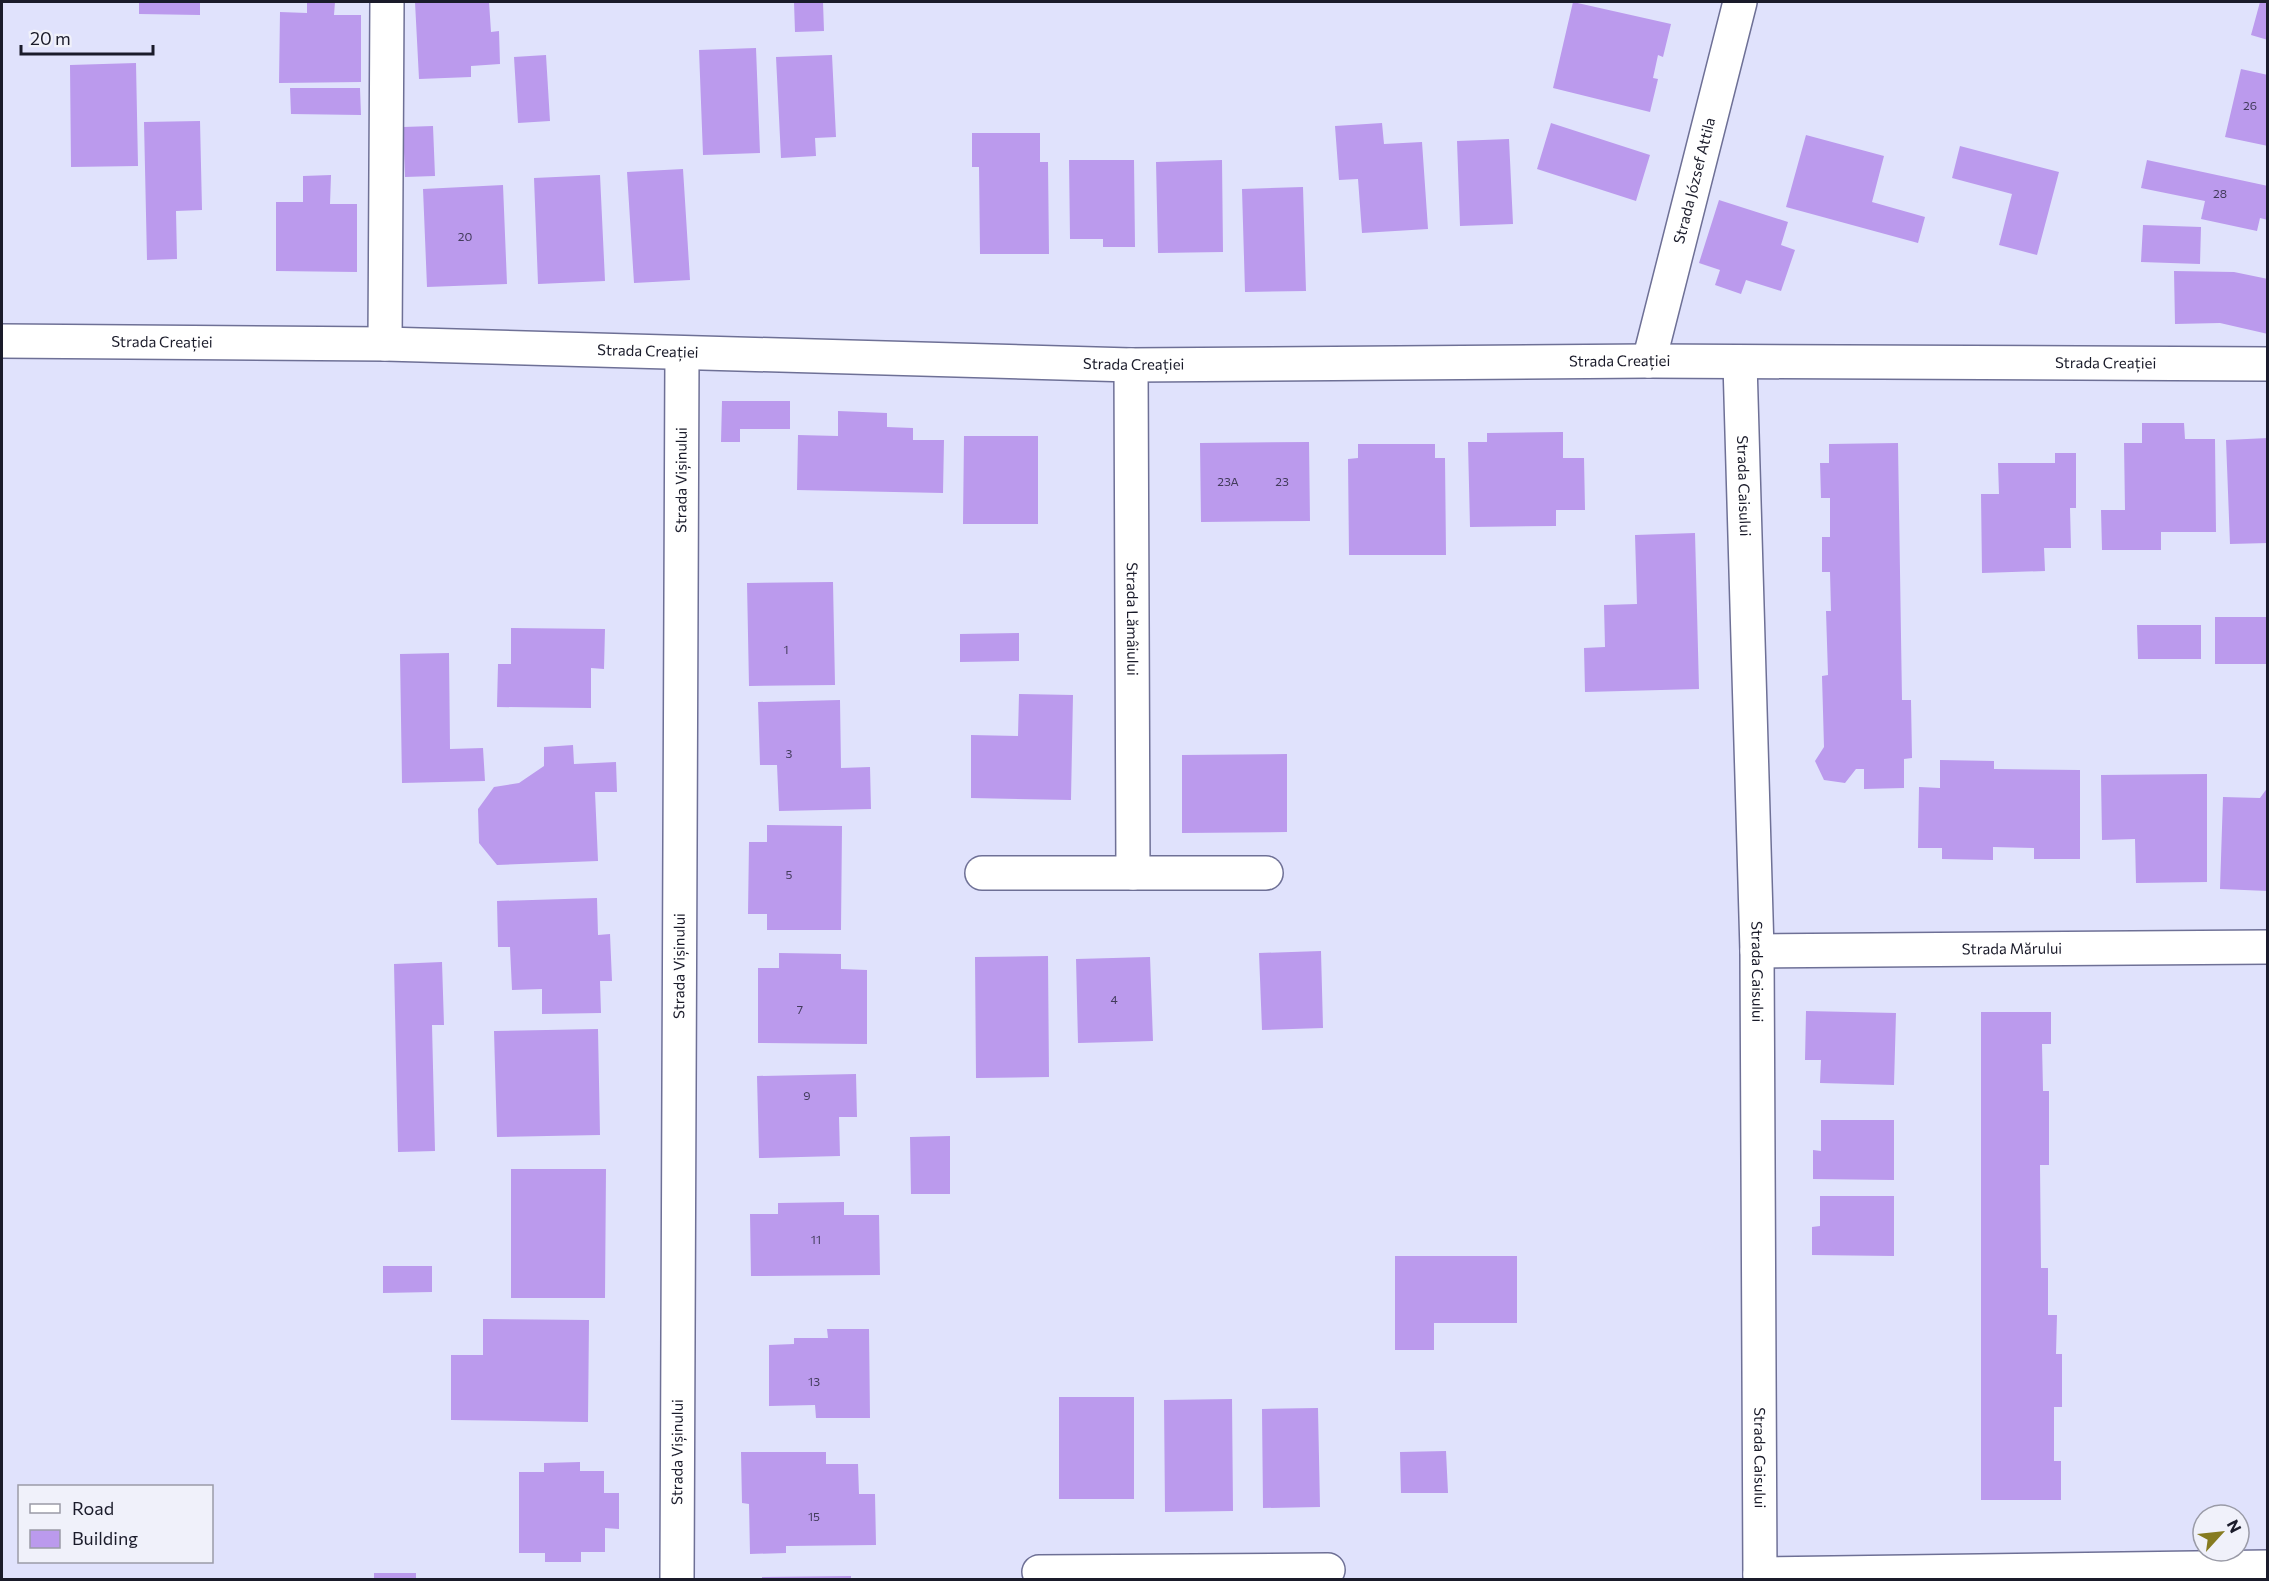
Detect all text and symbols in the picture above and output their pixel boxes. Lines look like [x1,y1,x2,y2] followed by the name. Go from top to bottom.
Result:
[21,18,153,56] scale bar
[30,27,71,49] text: 20 m
[2243,98,2257,112] house number: 26
[1669,115,1718,246] street label: Strada József Attila
[2213,186,2227,200] house number: 28
[458,229,472,243] house number: 20
[111,332,213,353] street label: Strada Creației
[597,340,699,362] street label: Strada Creației
[1569,351,1670,371] street label: Strada Creației
[2055,353,2156,373] street label: Strada Creației
[1083,354,1185,375] street label: Strada Creației
[671,427,692,533] street label: Strada Vișinului
[1734,435,1755,537] street label: Strada Caisului
[1217,474,1239,488] house number: 23A
[1275,474,1289,488] house number: 23
[1124,562,1142,676] street label: Strada Lămâiului
[783,642,789,656] house number: 1
[786,746,793,760] house number: 3
[786,867,793,881] house number: 5
[669,913,690,1019] street label: Strada Vișinului
[1748,921,1767,1022] street label: Strada Caisului
[1962,939,2062,957] street label: Strada Mărului
[1110,992,1118,1006] house number: 4
[797,1002,803,1016] house number: 7
[803,1088,811,1102] house number: 9
[811,1232,821,1246] house number: 11
[808,1374,820,1388] house number: 13
[667,1399,688,1505] street label: Strada Vișinului
[1751,1407,1770,1508] street label: Strada Caisului
[18,1485,213,1563] legend
[72,1497,114,1519] text: Road
[2191,1503,2251,1563] north arrow
[808,1509,820,1523] house number: 15
[2224,1516,2246,1536] text: N
[72,1527,138,1549] text: Building

